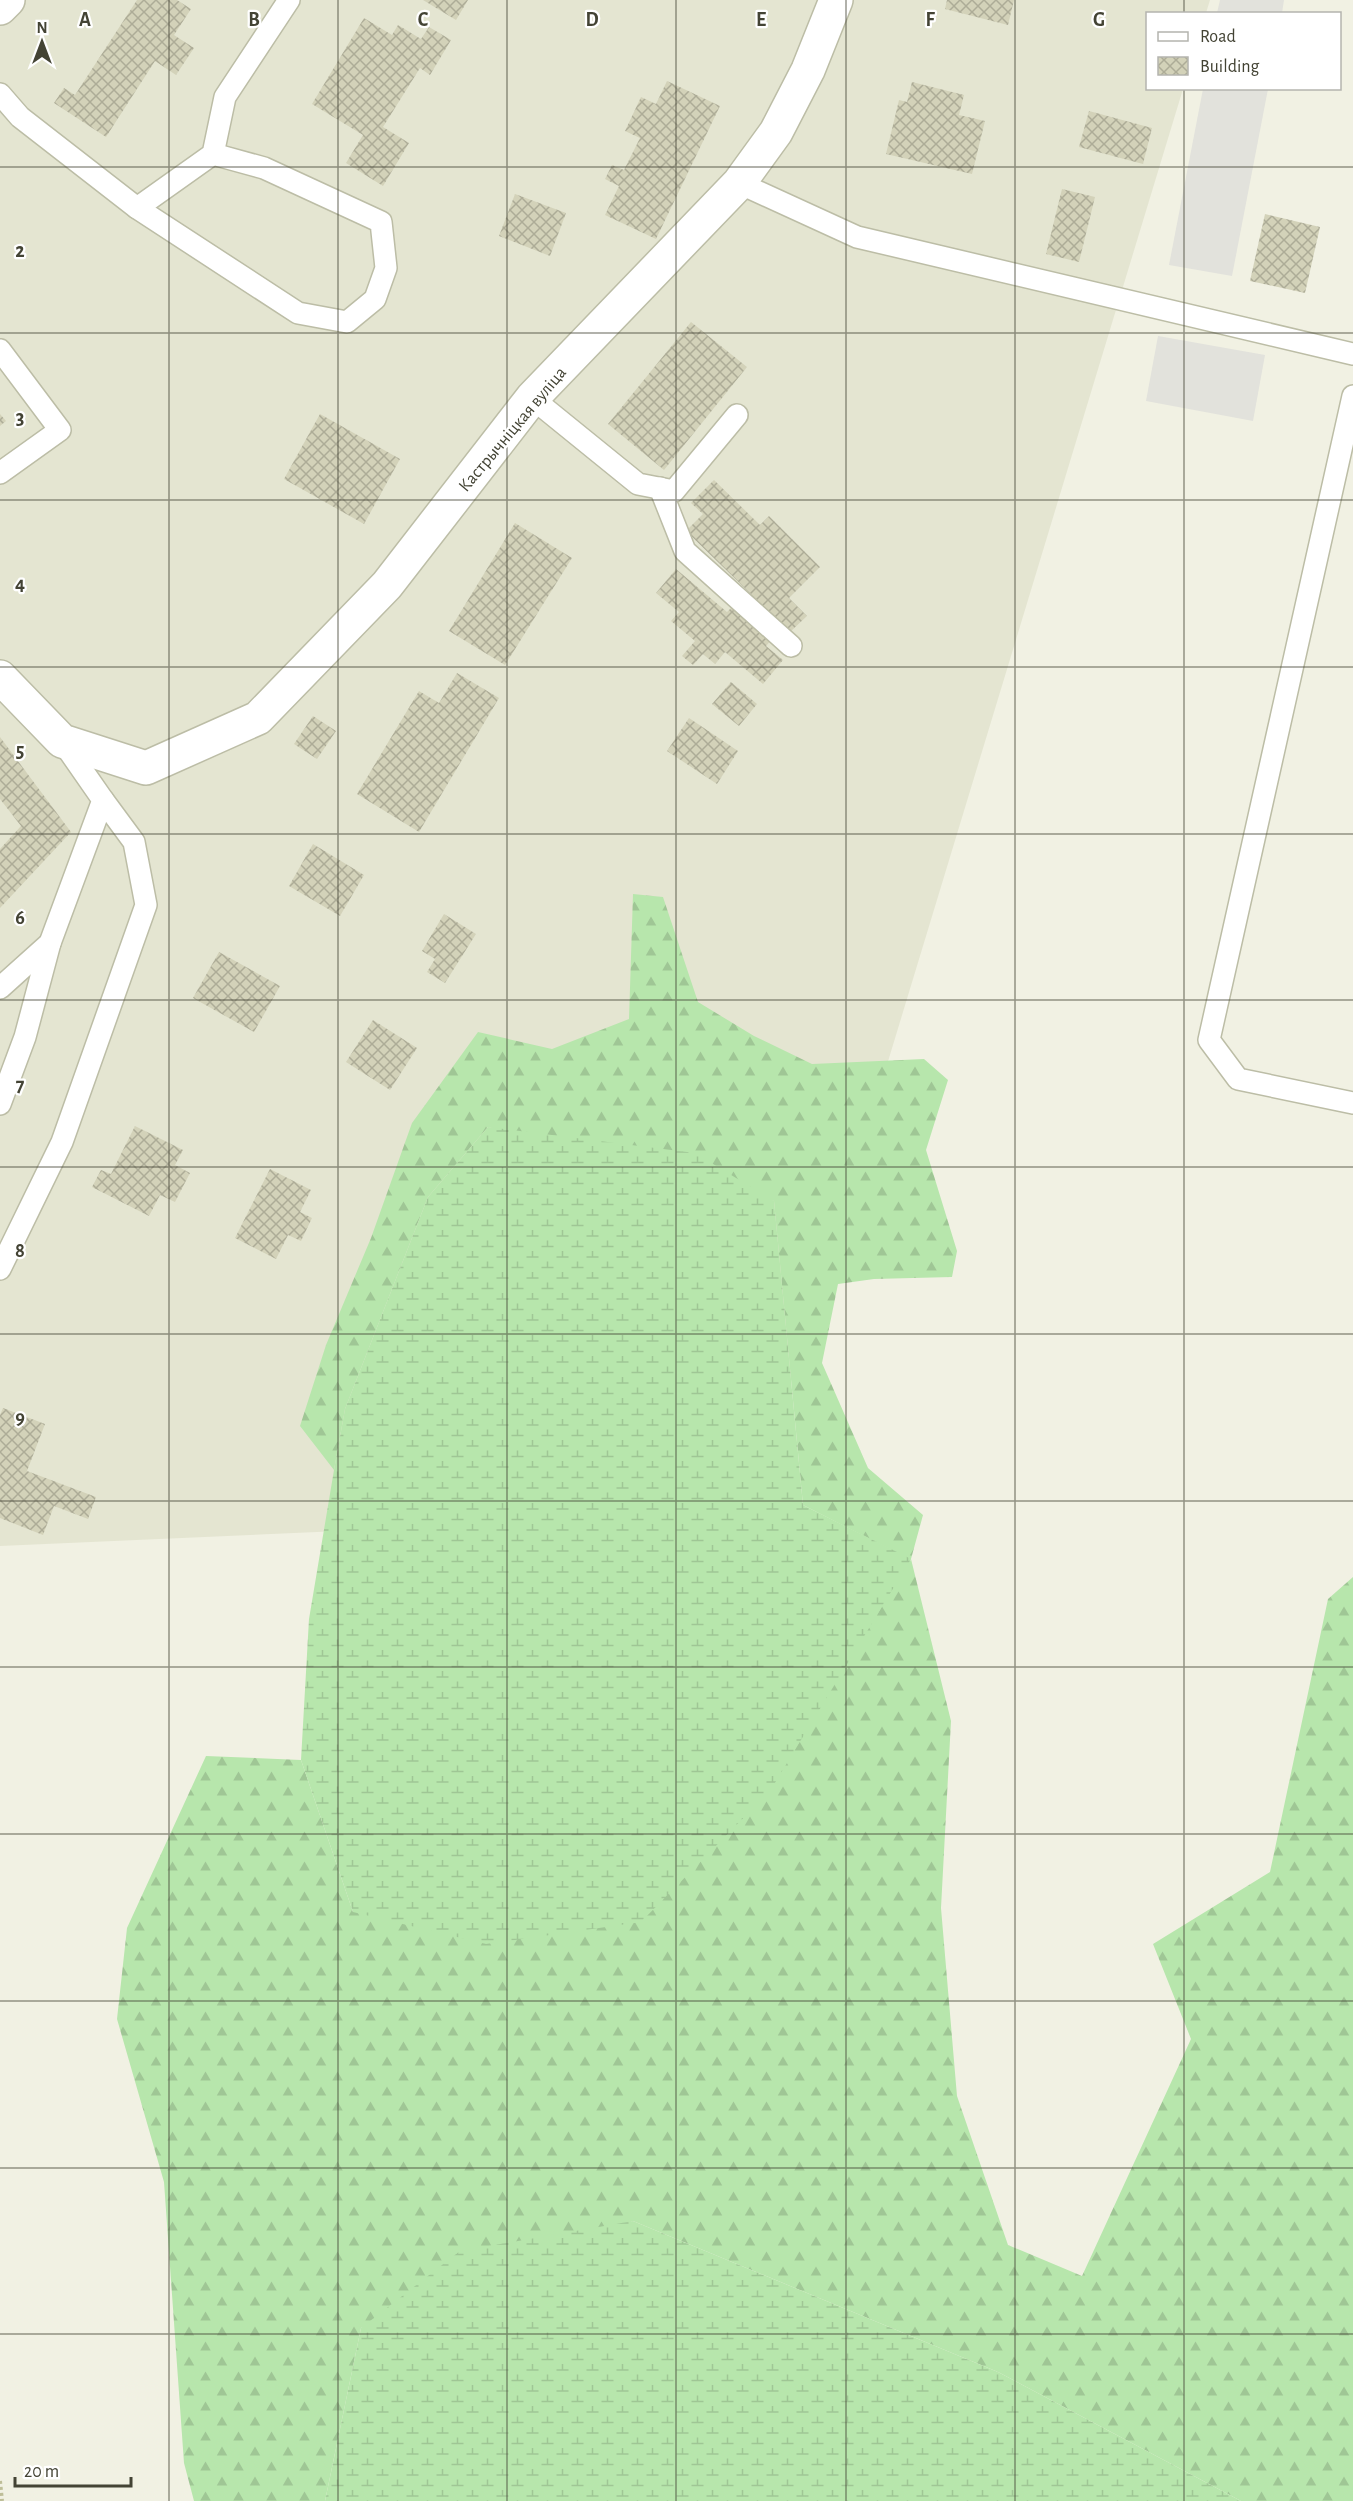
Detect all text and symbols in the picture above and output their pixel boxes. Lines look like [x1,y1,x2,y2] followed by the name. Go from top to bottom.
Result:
[79,10,91,30] text: A
[248,10,260,30] text: B
[418,10,429,30] text: C
[585,10,599,30] text: D
[756,10,766,30] text: E
[925,10,935,30] text: F
[1093,10,1105,30] text: G
[12,12,72,72] north arrow
[1146,12,1341,90] legend
[36,20,48,36] text: N
[1200,28,1236,46] text: Road
[1200,58,1260,76] text: Building
[15,241,25,261] text: 2
[455,364,570,496] street label: Кастрычніцкая вуліца
[16,408,24,428] text: 3
[15,574,25,594] text: 4
[16,741,24,761] text: 5
[15,908,25,928] text: 6
[16,1075,25,1095] text: 7
[15,1241,25,1261] text: 8
[15,1408,25,1428] text: 9
[15,2450,130,2488] scale bar
[24,2463,59,2481] text: 20 m

